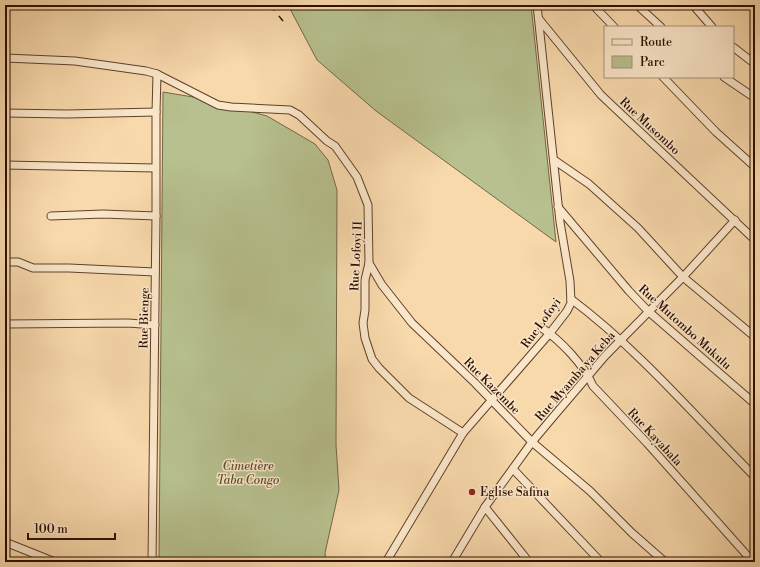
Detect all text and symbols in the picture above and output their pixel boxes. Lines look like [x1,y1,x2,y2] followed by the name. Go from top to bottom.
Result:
[604,26,734,78] legend
[640,35,672,50] text: Route
[640,55,665,70] text: Parc
[616,95,683,158] street label: Rue Musombo
[347,220,366,291] street label: Rue Lofoyi II
[635,282,734,373] street label: Rue Mutombo Mukulu
[136,287,153,349] street label: Rue Bienge
[518,295,565,351] street label: Rue Lofoyi
[532,328,619,424] street label: Rue Myamba ya Keba
[460,355,523,418] street label: Rue Kazembe
[624,405,686,470] street label: Rue Kayabala
[217,459,279,488] park label: Cimetière Taba Congo
[480,485,550,500] place label: Eglise Safina
[467,487,477,497] marker: Eglise Safina
[28,515,115,541] scale bar
[34,522,68,537] text: 100 m

